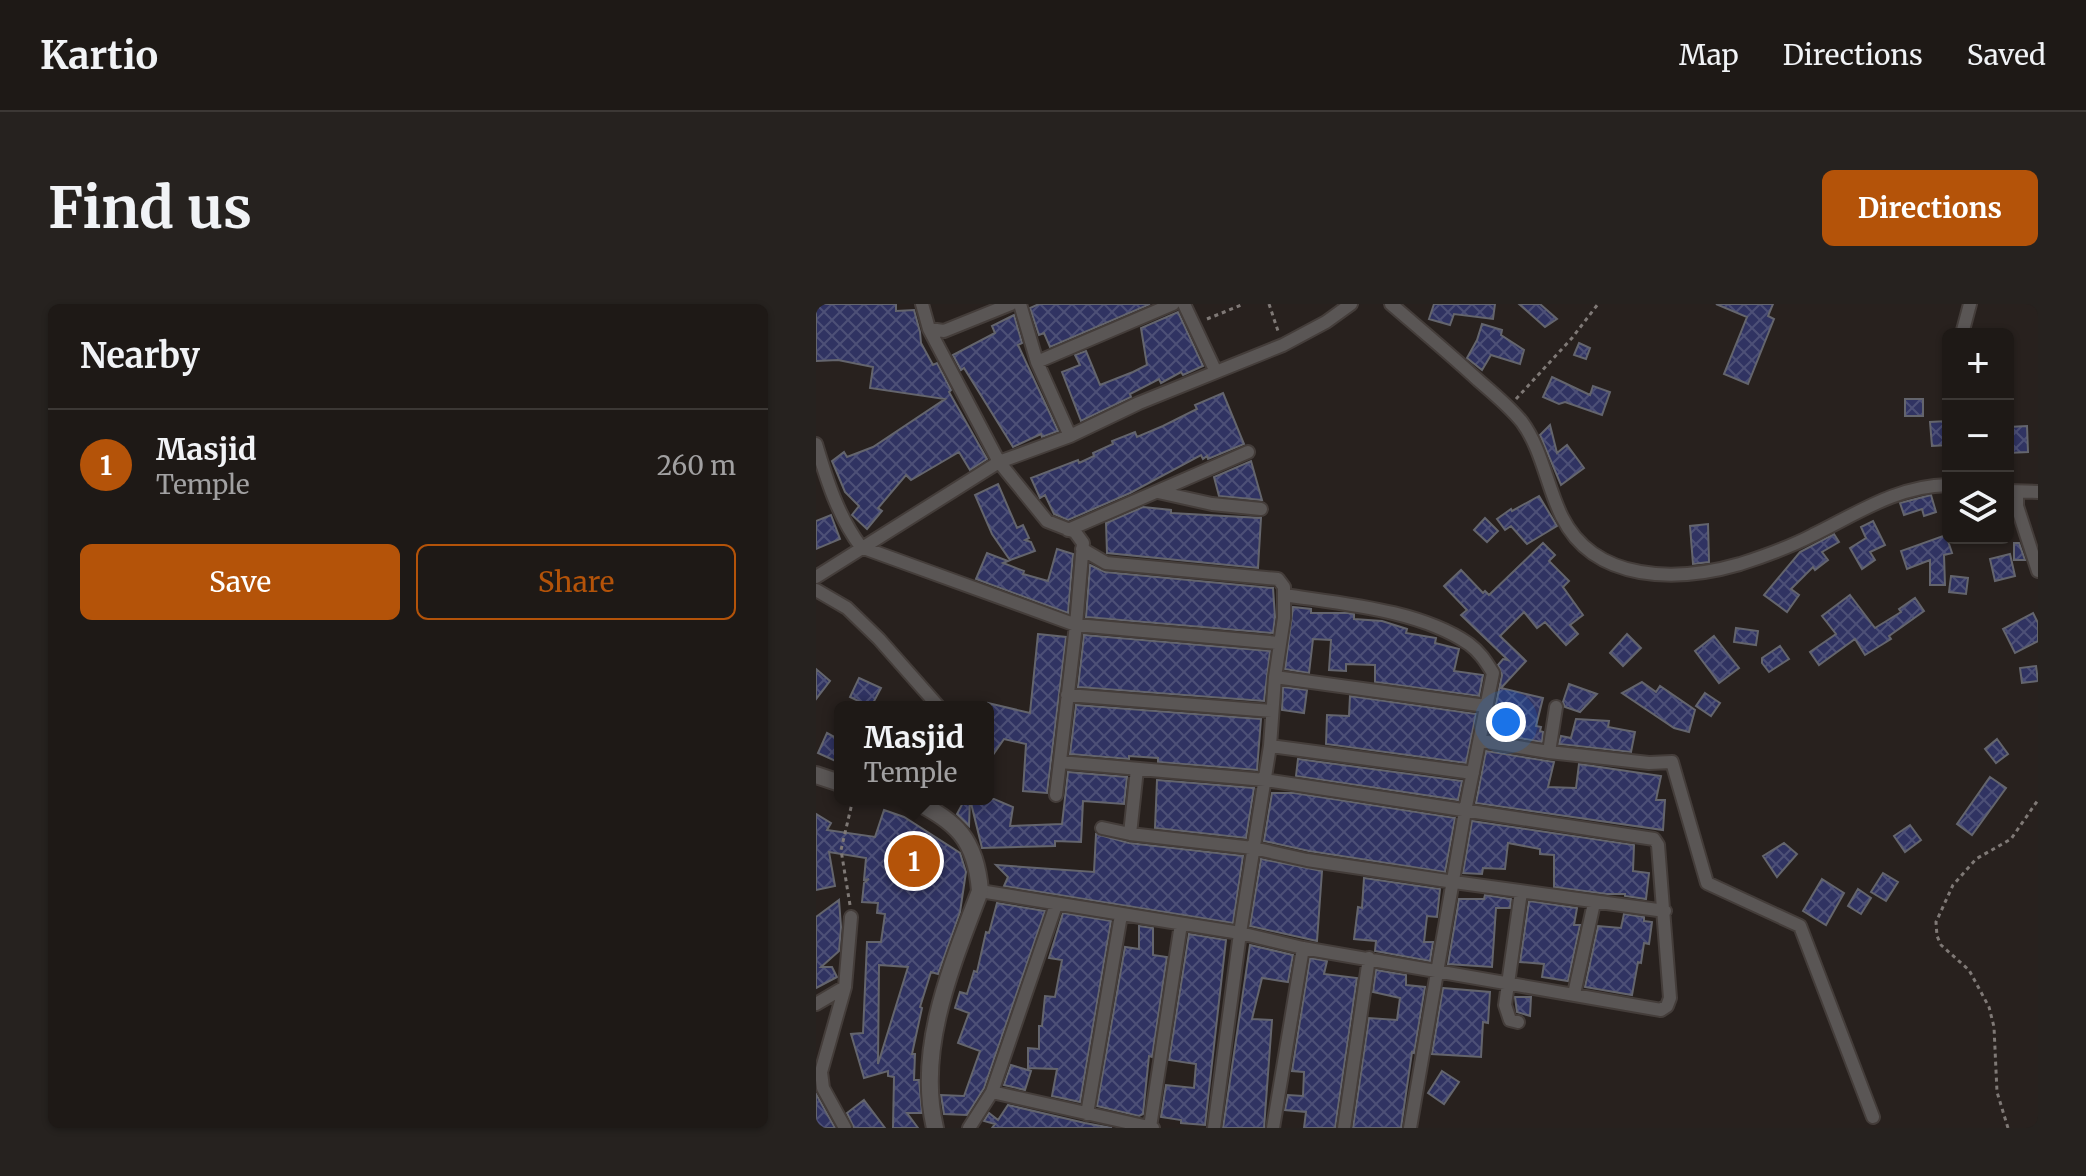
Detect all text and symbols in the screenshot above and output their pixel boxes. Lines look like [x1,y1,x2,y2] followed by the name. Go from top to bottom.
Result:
[40,32,158,79] text: Kartio
[1679,37,1739,73] text: Map
[1783,37,1923,73] text: Directions
[1967,37,2046,73] text: Saved
[1822,170,2038,246] button: Directions
[48,173,252,243] text: Find us
[1942,328,2014,544] map controls
[1942,328,2014,400] button: +
[80,335,200,377] text: Nearby
[1942,400,2014,472] button: −
[156,430,257,468] text: Masjid
[100,449,112,482] text: 1
[657,449,736,482] text: 260 m
[156,468,250,501] text: Temple
[1942,472,2014,544] button: layers
[80,544,400,620] button: Save
[416,544,736,620] button: Share
[834,701,994,805] popup
[1486,702,1526,742] your location
[864,718,964,756] text: Masjid
[864,756,957,789] text: Temple
[888,831,940,891] pin: 1

